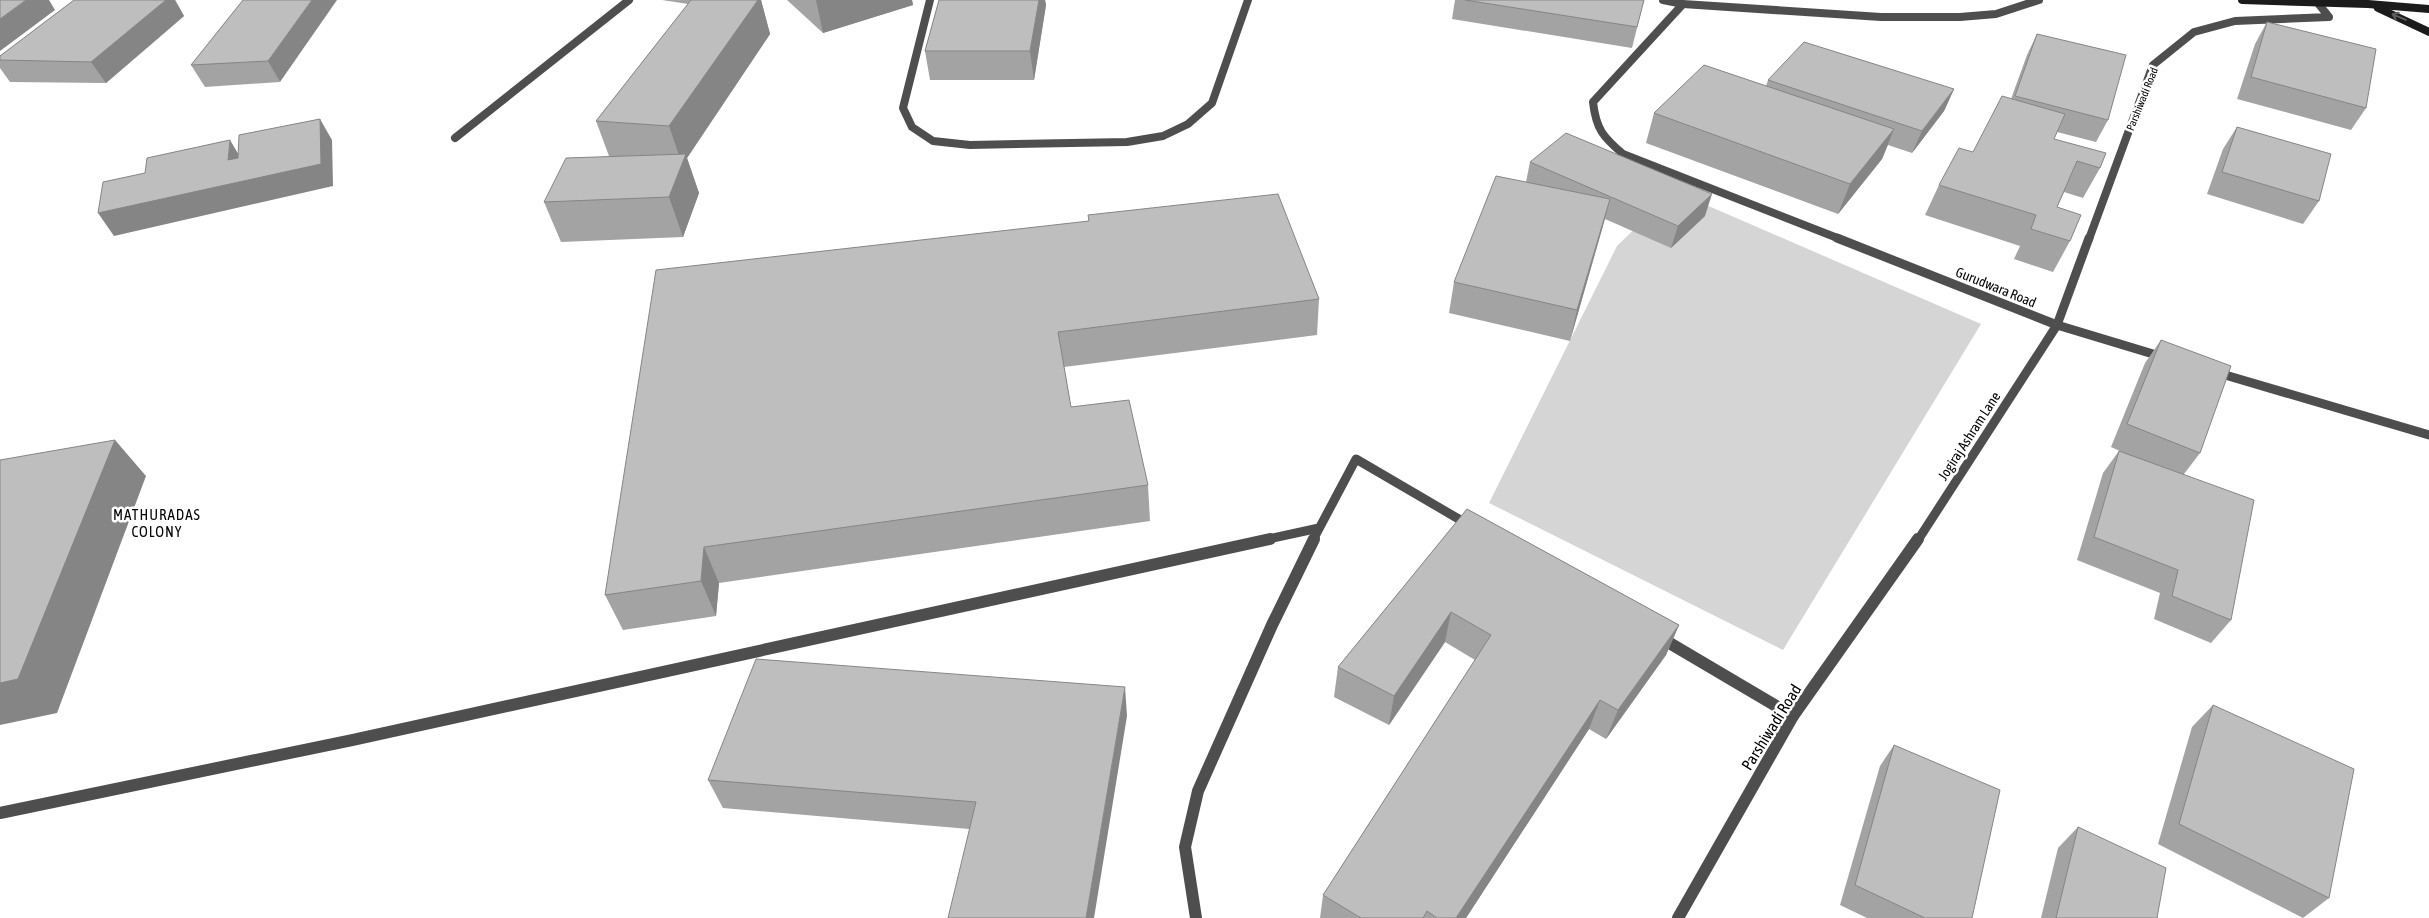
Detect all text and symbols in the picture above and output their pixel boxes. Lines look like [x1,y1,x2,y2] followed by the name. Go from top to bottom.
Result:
[2392,12,2407,21] one-way arrow
[2124,66,2160,132] street label: Parshiwadi Road
[1953,264,2039,310] street label: Gurudwara Road
[1935,389,2003,483] street label: Jogiraj Ashram Lane
[113,506,201,540] district label: MATHURADAS COLONY
[1738,681,1804,773] street label: Parshiwadi Road

